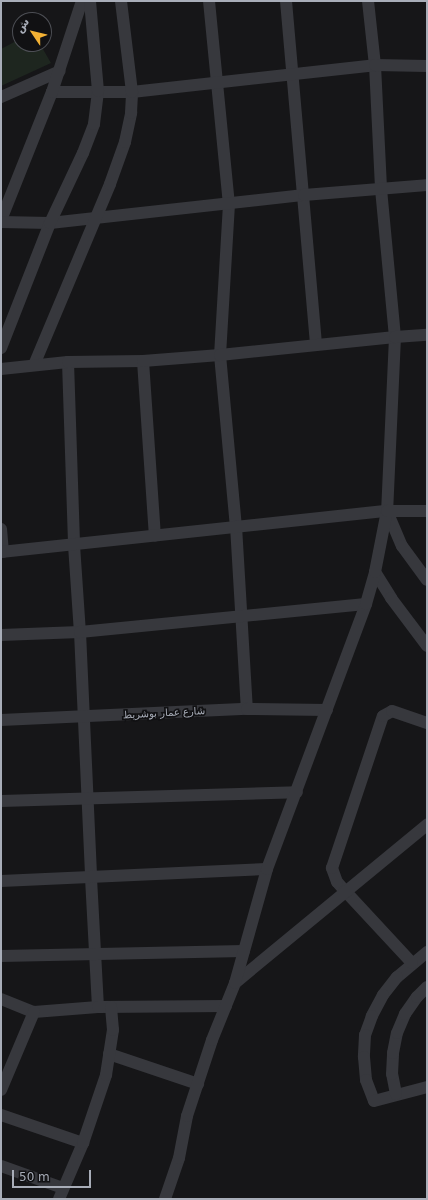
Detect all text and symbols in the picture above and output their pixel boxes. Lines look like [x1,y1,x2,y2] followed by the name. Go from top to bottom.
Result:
[12,12,52,52] north arrow
[13,15,32,35] text: ش
[123,705,205,721] street label: شارع عمار بوشريط
[14,1162,93,1188] scale bar
[19,1170,50,1184] text: 50 m

